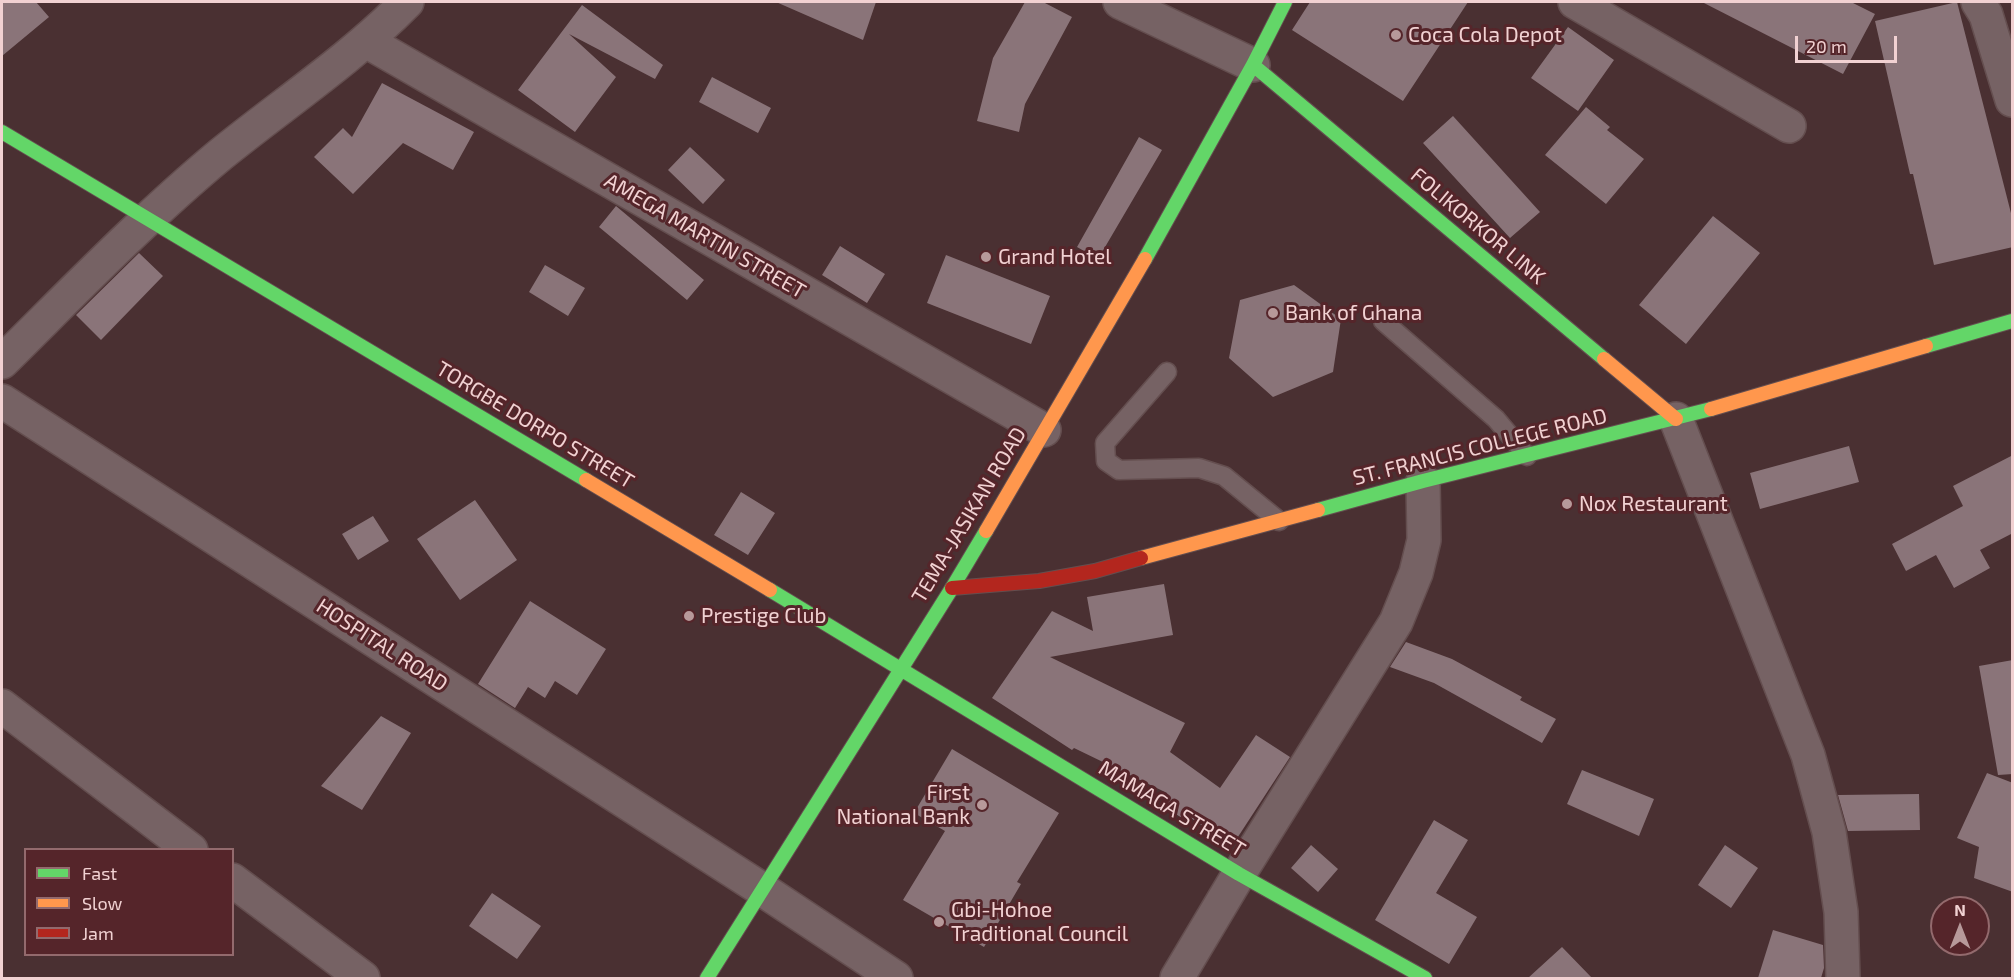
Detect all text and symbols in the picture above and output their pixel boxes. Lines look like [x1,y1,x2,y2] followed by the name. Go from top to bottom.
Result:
[1408,22,1562,48] place label: Coca Cola Depot
[1798,24,1900,62] scale bar
[1389,28,1403,42] marker: Coca Cola Depot
[1806,35,1847,57] text: 20 m
[1406,162,1550,290] street label: FOLIKORKOR LINK
[600,168,810,304] street label: AMEGA MARTIN STREET
[998,244,1112,270] place label: Grand Hotel
[979,250,993,264] marker: Grand Hotel
[1285,300,1422,326] place label: Bank of Ghana
[1266,306,1280,320] marker: Bank of Ghana
[432,356,638,494] street label: TORGBE DORPO STREET
[1350,403,1610,491] street label: ST. FRANCIS COLLEGE ROAD
[907,423,1031,607] street label: TEMA-JASIKAN ROAD
[1579,491,1728,517] place label: Nox Restaurant
[1560,497,1574,511] marker: Nox Restaurant
[312,593,452,697] street label: HOSPITAL ROAD
[701,603,826,629] place label: Prestige Club
[682,609,696,623] marker: Prestige Club
[1094,755,1250,863] street label: MAMAGA STREET
[836,780,970,830] place label: First National Bank
[975,798,989,812] marker: First National Bank
[24,848,234,956] legend
[82,862,117,884] text: Fast
[82,892,122,914] text: Slow
[1930,896,1990,956] north arrow
[951,897,1128,947] place label: Gbi-Hohoe Traditional Council
[1954,900,1966,919] text: N
[932,915,946,929] marker: Gbi-Hohoe Traditional Council
[82,922,114,944] text: Jam

